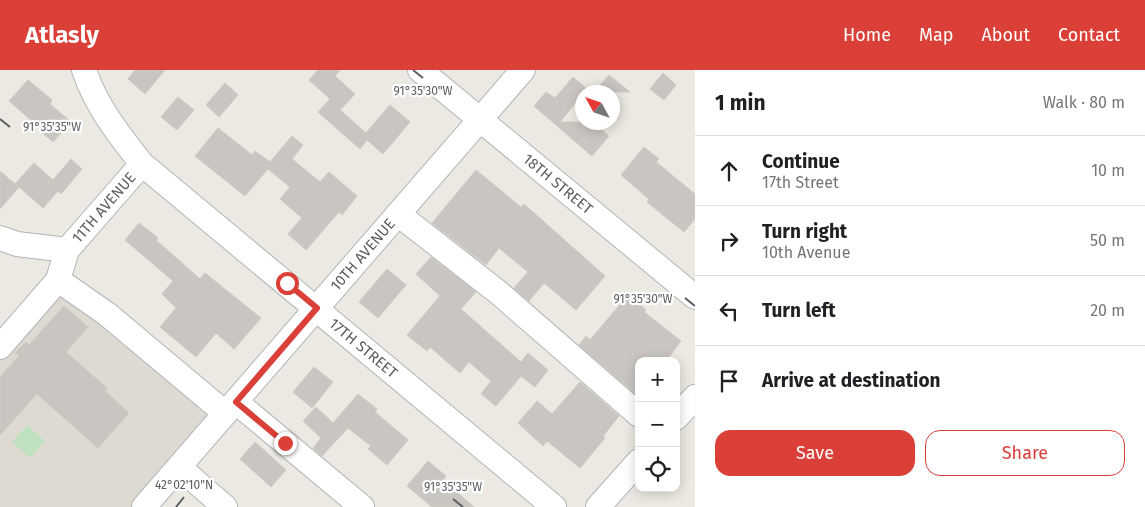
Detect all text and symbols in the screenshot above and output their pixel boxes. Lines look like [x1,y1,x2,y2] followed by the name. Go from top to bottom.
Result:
[25,21,99,49] text: Atlasly
[843,24,891,46] text: Home
[919,24,953,46] text: Map
[981,24,1030,46] text: About
[1058,24,1120,46] text: Contact
[393,84,453,98] text: 91°35'30"W
[575,85,620,130] north arrow
[715,90,766,116] text: 1 min
[1043,93,1125,112] text: Walk · 80 m
[23,120,81,134] text: 91°35'35"W
[520,150,597,218] street label: 18TH STREET
[762,150,840,173] text: Continue
[715,157,743,185] icon: ahead
[1091,161,1125,180] text: 10 m
[68,169,139,247] street label: 11TH AVENUE
[762,173,839,192] text: 17th Street
[327,215,399,294] street label: 10TH AVENUE
[762,220,847,243] text: Turn right
[715,227,743,255] icon: right
[1090,231,1125,250] text: 50 m
[762,243,850,262] text: 10th Avenue
[276,272,299,295] route start
[613,292,673,306] text: 91°35'30"W
[715,297,743,325] icon: left
[762,299,836,322] text: Turn left
[1090,301,1125,320] text: 20 m
[325,315,401,382] street label: 17TH STREET
[635,357,680,492] map controls
[635,357,680,402] button: +
[715,367,743,395] icon: arrive
[762,369,941,392] text: Arrive at destination
[635,402,680,447] button: −
[715,430,915,476] button: Save
[925,430,1125,476] button: Share
[274,432,297,455] route end
[635,447,680,492] button: locate
[155,478,213,492] text: 42°02'10"N
[424,480,482,494] text: 91°35'35"W

